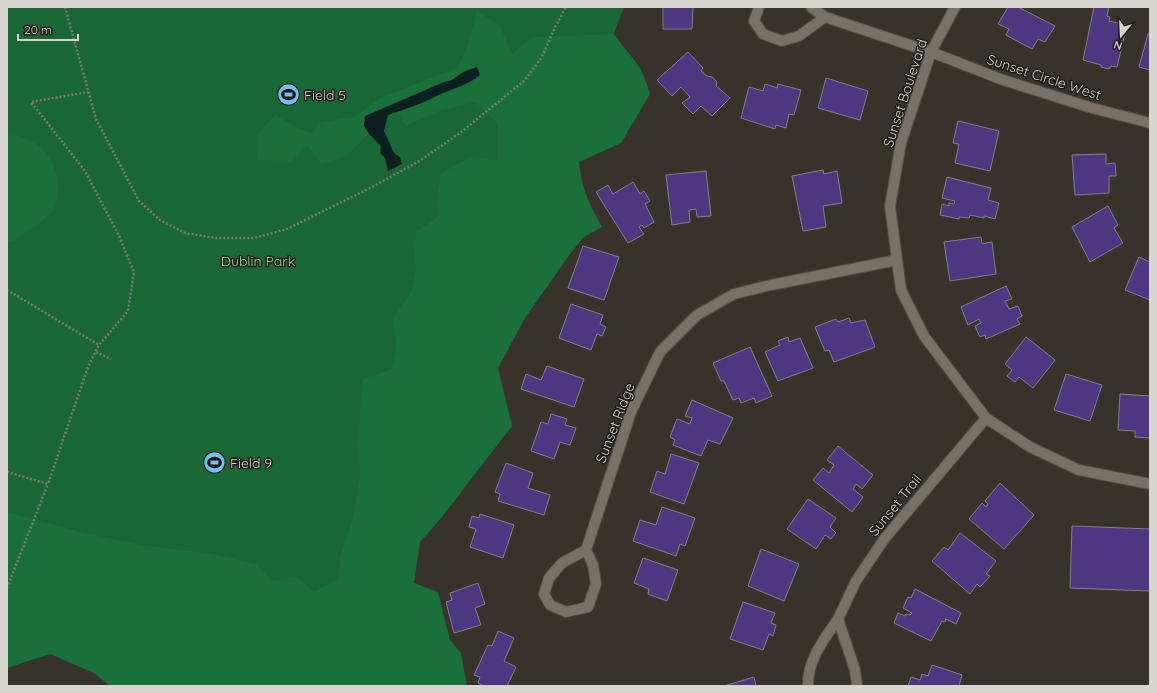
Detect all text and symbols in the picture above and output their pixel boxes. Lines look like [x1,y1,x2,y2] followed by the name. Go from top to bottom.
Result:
[18,16,78,42] scale bar
[1101,16,1141,56] north arrow
[24,22,52,37] text: 20 m
[879,37,931,149] street label: Sunset Boulevard
[1112,38,1124,53] text: N
[985,50,1104,104] street label: Sunset Circle West
[275,82,301,108] sports icon: Field 5
[304,86,346,104] place label: Field 5
[221,252,295,270] park label: Dublin Park
[592,380,639,466] street label: Sunset Ridge
[201,450,227,476] sports icon: Field 9
[230,454,272,472] place label: Field 9
[865,470,925,540] street label: Sunset Trail

